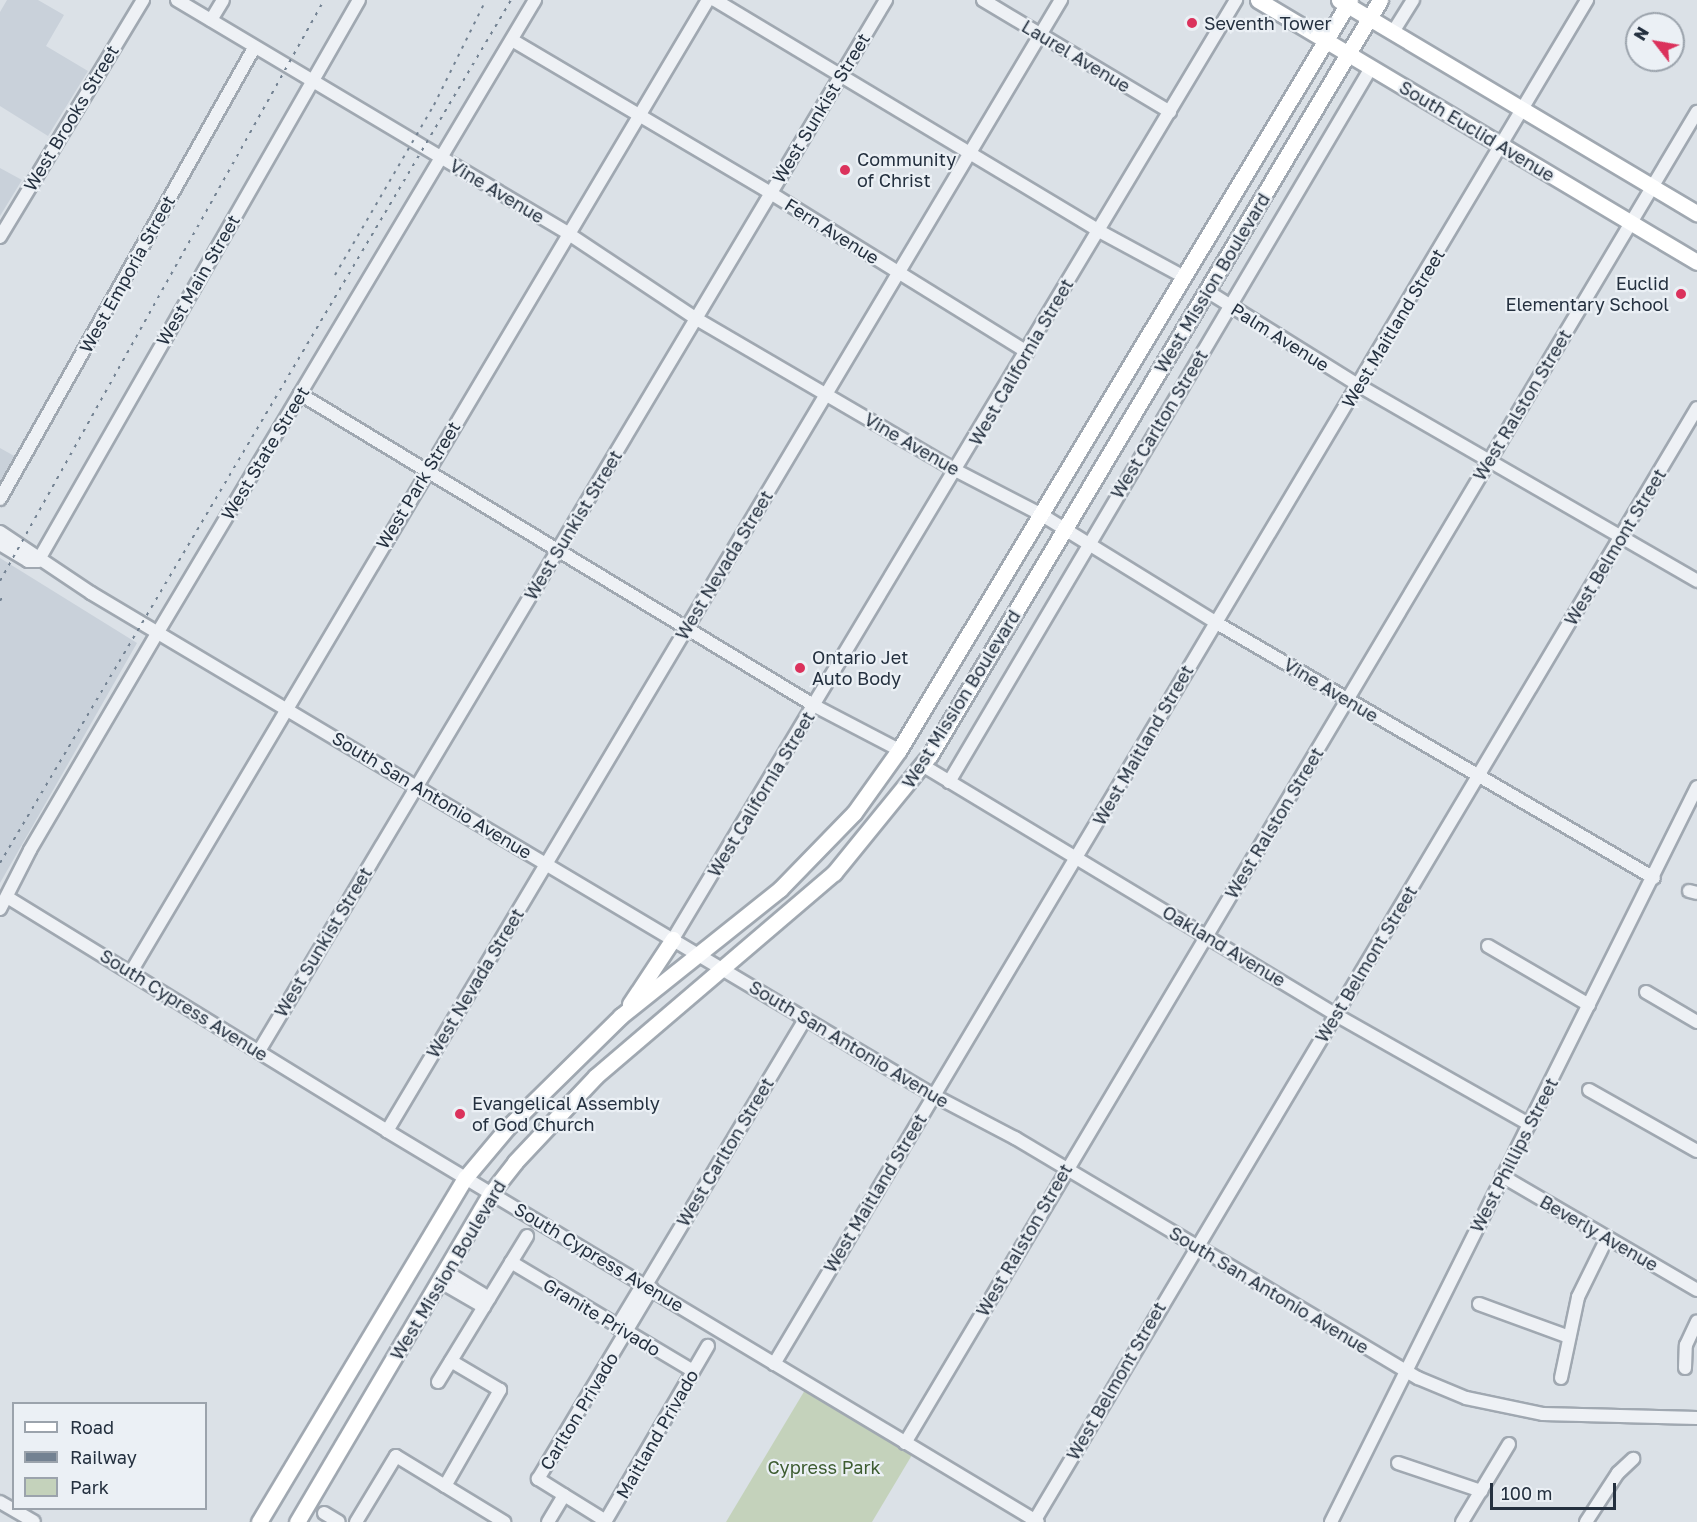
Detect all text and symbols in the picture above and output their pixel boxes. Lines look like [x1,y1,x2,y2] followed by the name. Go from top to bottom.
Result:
[1204,12,1331,34] place label: Seventh Tower
[1625,12,1685,72] north arrow
[1018,15,1134,97] street label: Laurel Avenue
[1185,16,1199,30] marker: Seventh Tower
[1630,23,1653,44] text: N
[768,29,874,187] street label: West Sunkist Street
[19,41,123,195] street label: West Brooks Street
[1395,76,1559,186] street label: South Euclid Avenue
[857,149,956,192] place label: Community of Christ
[446,154,548,228] street label: Vine Avenue
[838,163,852,177] marker: Community of Christ
[1150,189,1274,377] street label: West Mission Boulevard
[75,191,179,357] street label: West Emporia Street
[781,193,883,269] street label: Fern Avenue
[152,211,244,349] street label: West Main Street
[1337,245,1449,411] street label: West Maitland Street
[1505,273,1669,316] place label: Euclid Elementary School
[964,275,1078,449] street label: West California Street
[1674,287,1688,301] marker: Euclid Elementary School
[1227,298,1333,376] street label: Palm Avenue
[1468,325,1576,485] street label: West Ralston Street
[1106,346,1212,502] street label: West Carlton Street
[217,382,313,524] street label: West State Street
[861,408,963,480] street label: Vine Avenue
[371,417,465,553] street label: West Park Street
[520,446,626,604] street label: West Sunkist Street
[1560,465,1670,629] street label: West Belmont Street
[671,486,777,644] street label: West Nevada Street
[897,606,1025,792] street label: West Mission Boulevard
[812,647,908,690] place label: Ontario Jet Auto Body
[1280,653,1382,727] street label: Vine Avenue
[793,661,807,675] marker: Ontario Jet Auto Body
[1088,661,1198,829] street label: West Maitland Street
[703,707,819,881] street label: West California Street
[328,727,536,863] street label: South San Antonio Avenue
[1220,743,1328,903] street label: West Ralston Street
[270,863,376,1021] street label: West Sunkist Street
[1311,882,1421,1046] street label: West Belmont Street
[1159,901,1289,991] street label: Oakland Avenue
[422,904,528,1062] street label: West Nevada Street
[96,944,272,1066] street label: South Cypress Avenue
[745,976,953,1112] street label: South San Antonio Avenue
[672,1074,778,1230] street label: West Carlton Street
[1466,1074,1562,1236] street label: West Phillips Street
[472,1093,660,1136] place label: Evangelical Assembly of God Church
[453,1107,467,1121] marker: Evangelical Assembly of God Church
[819,1110,931,1276] street label: West Maitland Street
[971,1160,1077,1320] street label: West Ralston Street
[386,1176,510,1364] street label: West Mission Boulevard
[1536,1190,1662,1276] street label: Beverly Avenue
[510,1198,688,1316] street label: South Cypress Avenue
[1165,1222,1373,1358] street label: South San Antonio Avenue
[539,1274,665,1360] street label: Granite Privado
[1062,1298,1170,1464] street label: West Belmont Street
[535,1348,623,1474] street label: Carlton Privado
[611,1366,703,1502] street label: Maitland Privado
[12,1402,207,1510] legend
[70,1416,114,1438] text: Road
[70,1446,137,1468] text: Railway
[767,1456,881,1478] park label: Cypress Park
[1493,1471,1619,1509] scale bar
[70,1476,109,1498] text: Park
[1501,1482,1552,1504] text: 100 m

